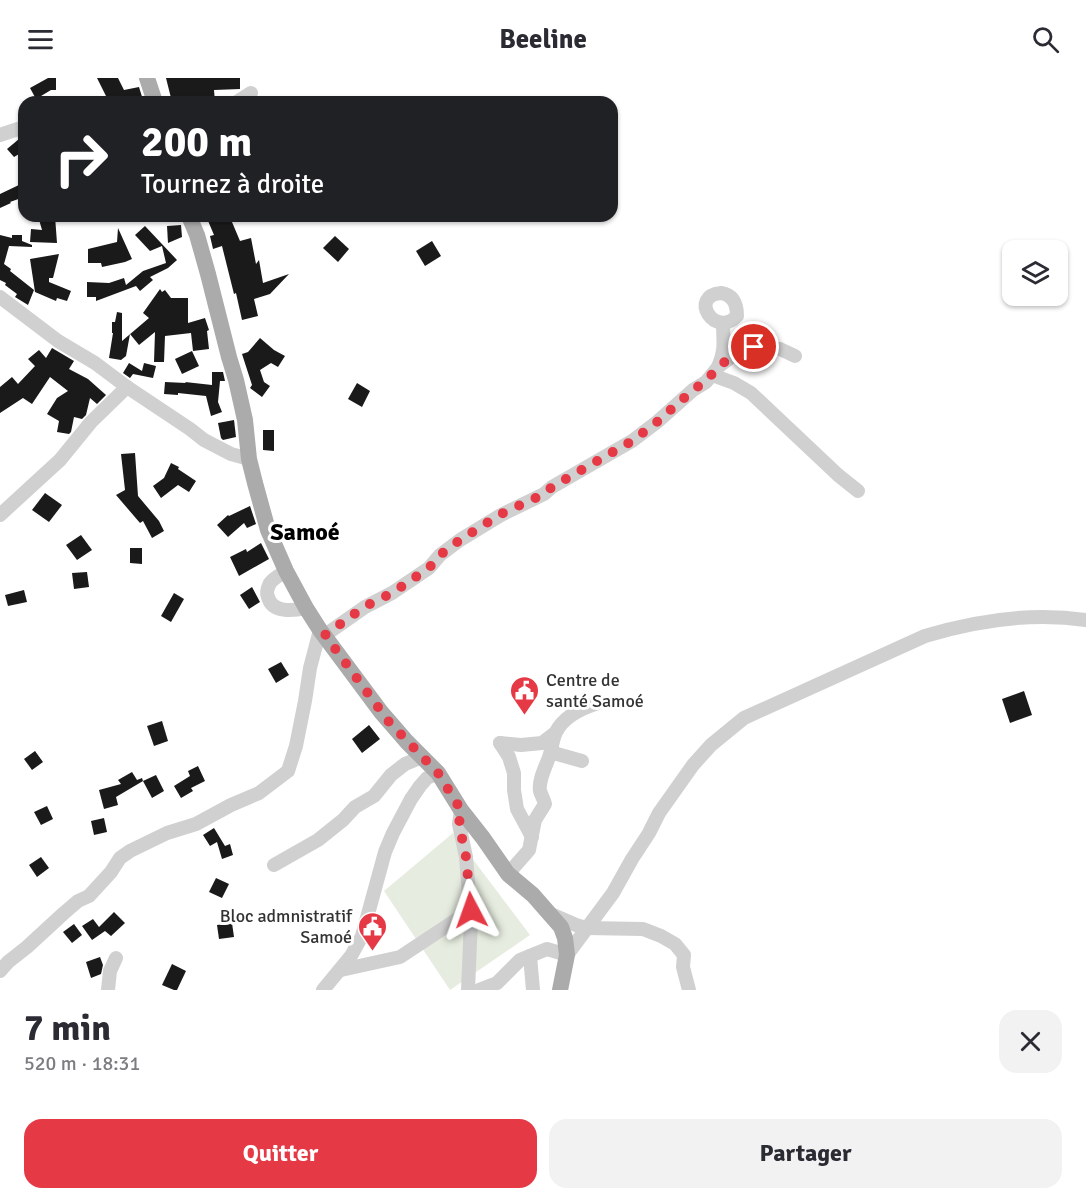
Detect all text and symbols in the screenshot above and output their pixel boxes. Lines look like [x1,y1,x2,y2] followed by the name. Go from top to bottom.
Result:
[24,23,57,56] icon: menu
[499,23,587,56] text: Beeline
[1029,23,1062,56] icon: search
[141,117,252,168] text: 200 m
[42,120,120,198] icon: right
[141,168,324,201] text: Tournez à droite
[1002,240,1068,306] map controls
[1002,240,1068,306] button: layers
[728,321,779,372] pin
[737,330,770,363] icon: arrive
[270,517,340,547] district label: Samoé
[546,669,644,712] place label: Centre de santé Samoé
[509,674,541,716] public building icon: Centre de santé Samoé
[439,878,503,942] position arrow
[220,905,353,948] place label: Bloc admnistratif Samoé
[357,910,389,952] public building icon: Bloc admnistratif Samoé
[24,1006,111,1051] text: 7 min
[999,1010,1062,1073] button: close
[24,1051,140,1076] text: 520 m · 18:31
[24,1119,537,1188] button: Quitter
[549,1119,1062,1188] button: Partager

